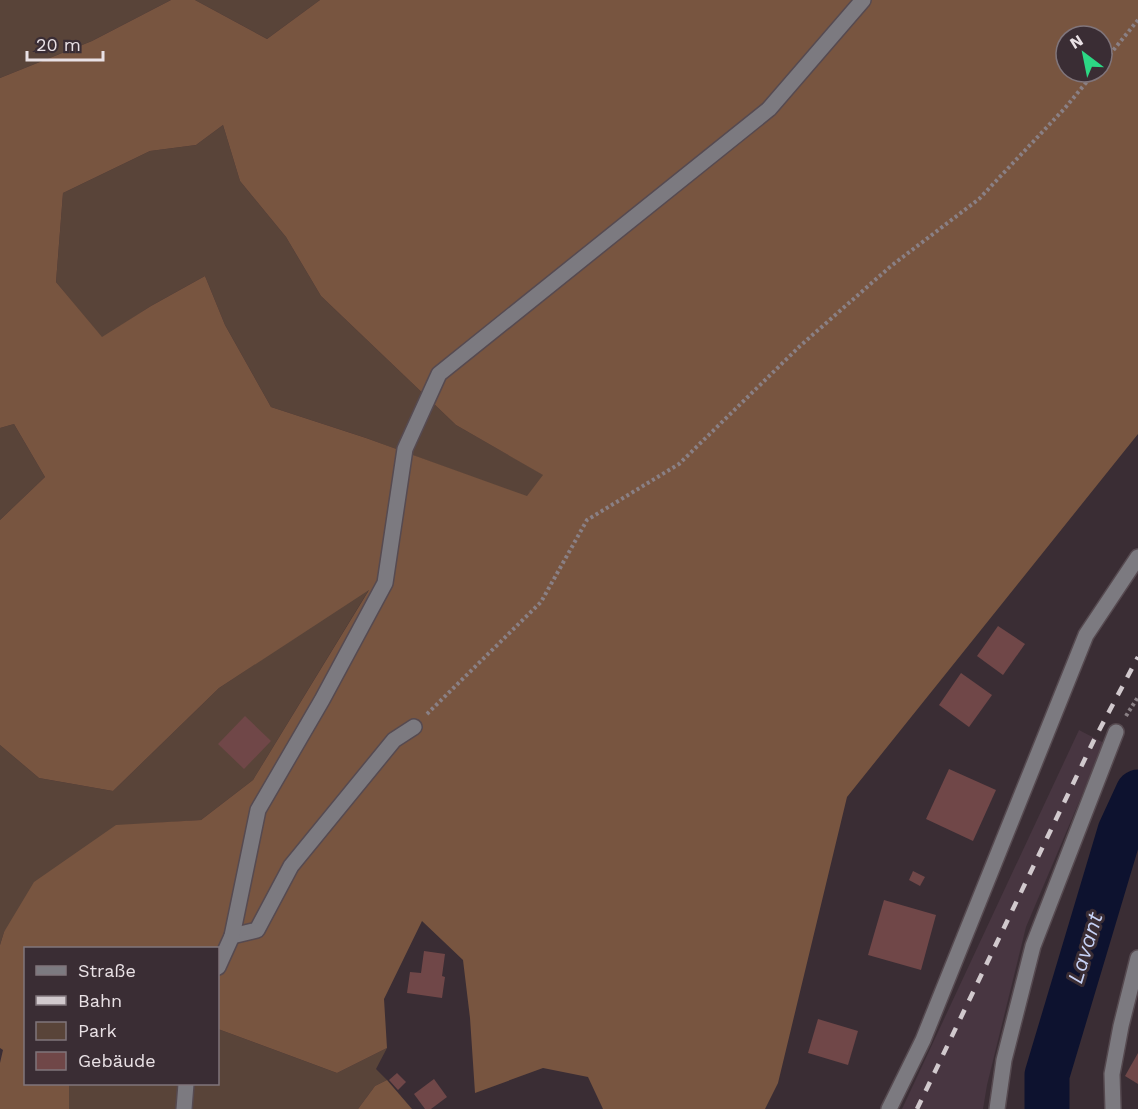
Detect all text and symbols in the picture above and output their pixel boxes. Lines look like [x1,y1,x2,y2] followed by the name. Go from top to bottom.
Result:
[27,24,104,62] scale bar
[1054,24,1114,84] north arrow
[1066,31,1086,53] text: N
[36,34,81,55] text: 20 m
[1062,908,1108,986] water label: Lavant
[24,947,219,1085] legend
[78,960,136,981] text: Straße
[78,990,122,1011] text: Bahn
[78,1020,117,1041] text: Park
[78,1050,156,1071] text: Gebäude

